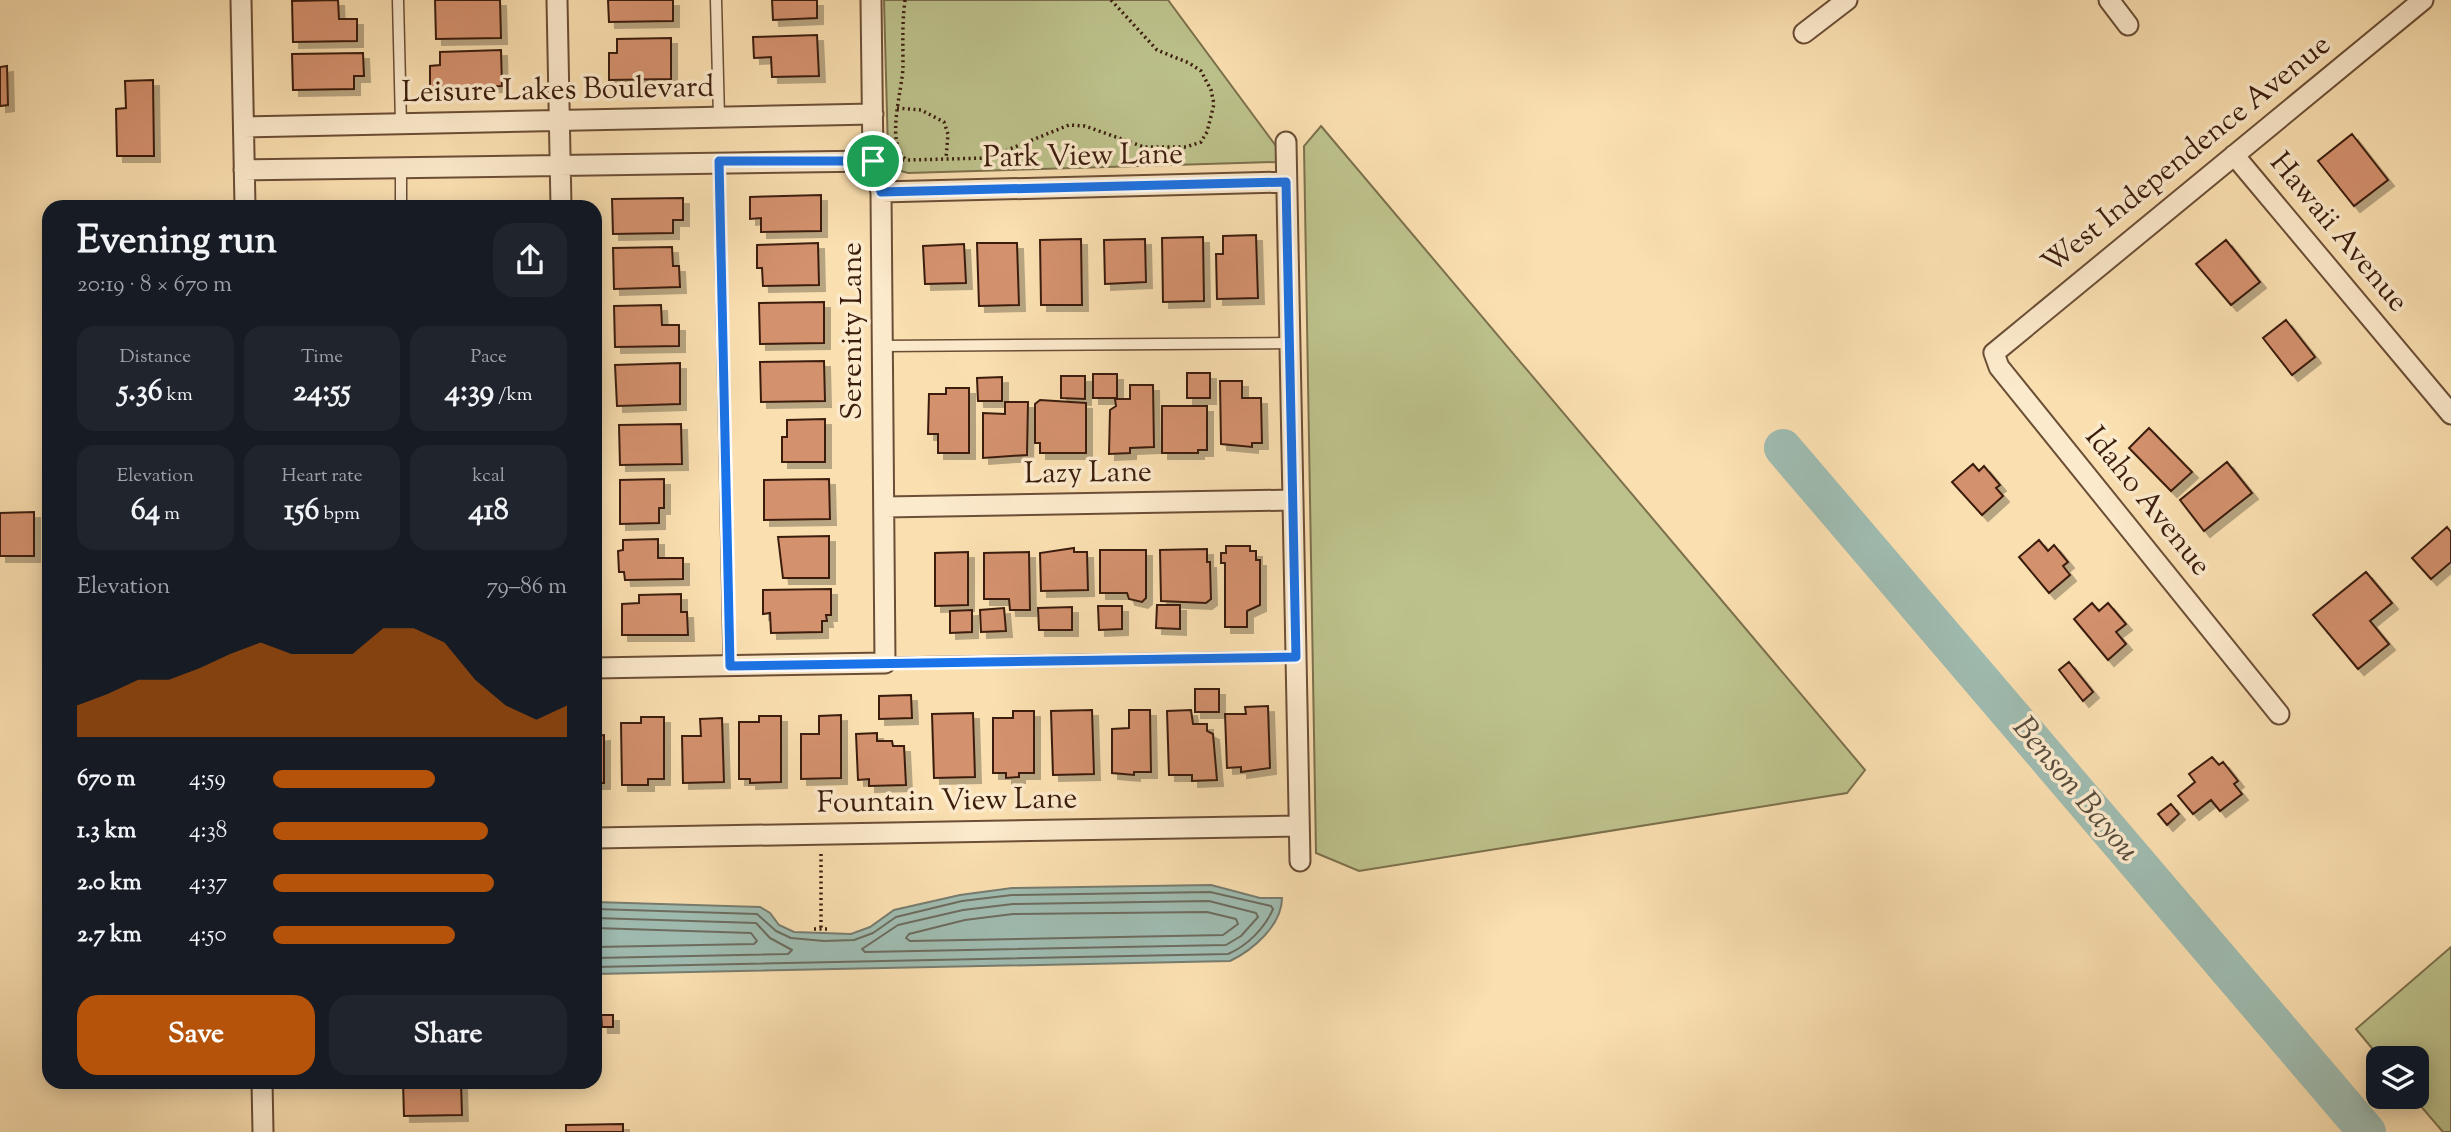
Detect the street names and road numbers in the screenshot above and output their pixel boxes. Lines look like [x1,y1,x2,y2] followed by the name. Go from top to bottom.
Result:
[2033,25,2341,285] street label: West Independence Avenue
[401,67,715,115] street label: Leisure Lakes Boulevard
[983,134,1183,180] street label: Park View Lane
[2258,144,2418,322] street label: Hawaii Avenue
[832,242,875,420] street label: Serenity Lane
[2073,418,2221,586] street label: Idaho Avenue
[1024,451,1152,497] street label: Lazy Lane
[816,778,1078,826] street label: Fountain View Lane

